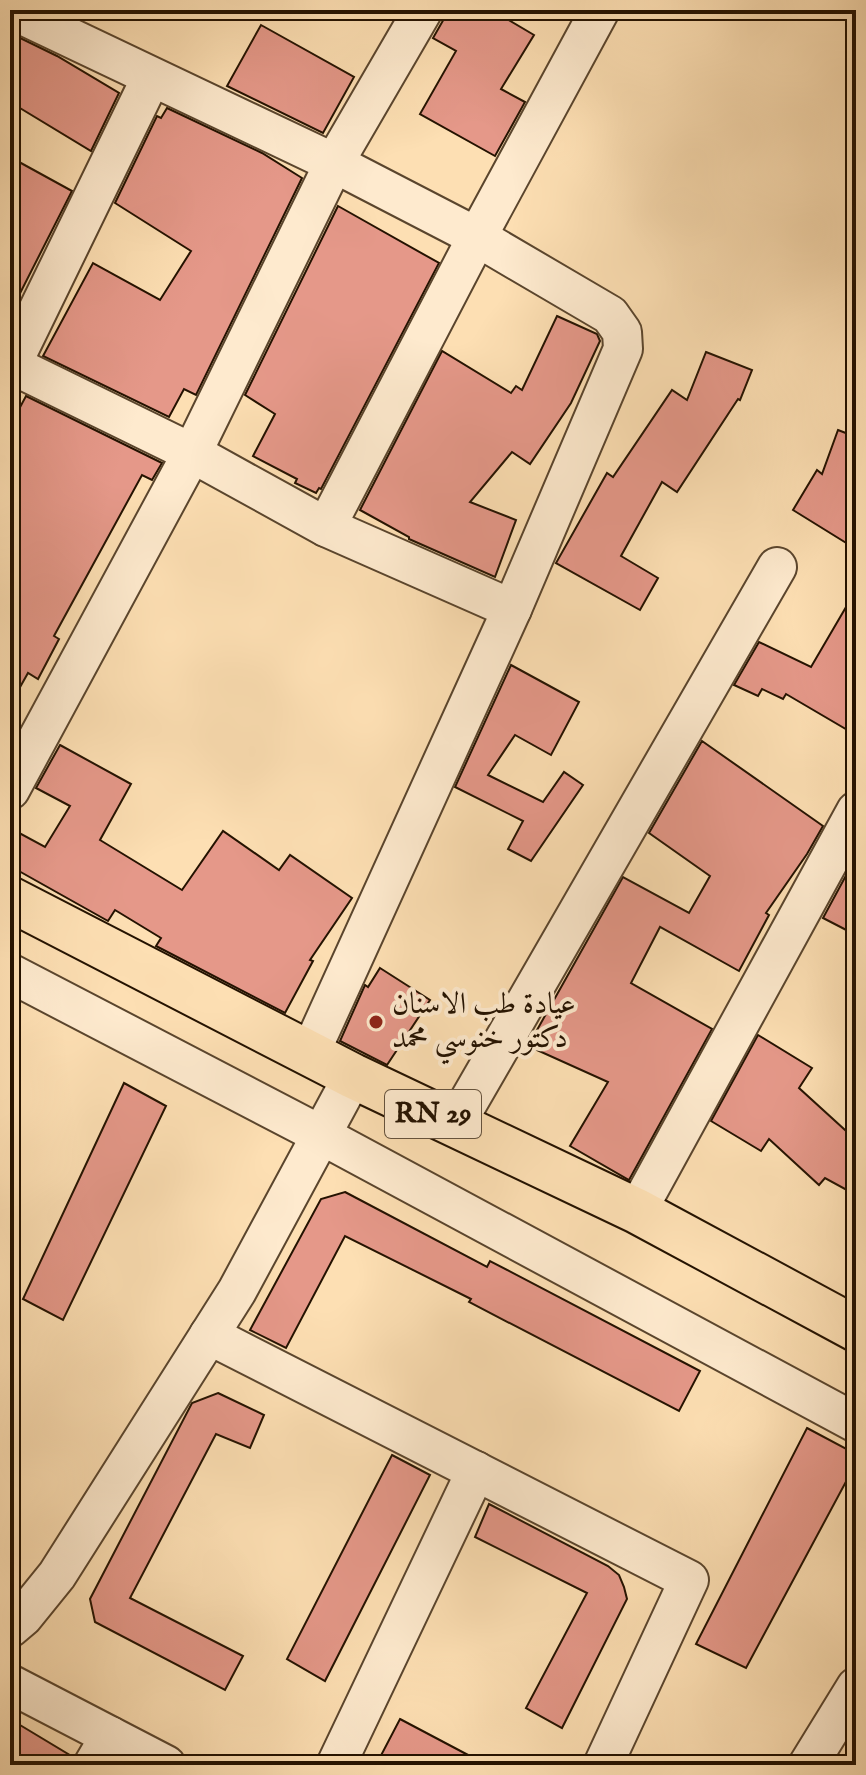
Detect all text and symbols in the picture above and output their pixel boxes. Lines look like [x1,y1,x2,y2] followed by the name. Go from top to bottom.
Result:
[392,986,576,1065] place label: عيادة طب الاسنان دكتور خنوسي محمد
[367,1013,385,1031] marker: عيادة طب الاسنان دكتور خنوسي محمد
[385,1090,481,1138] road number: RN 29

